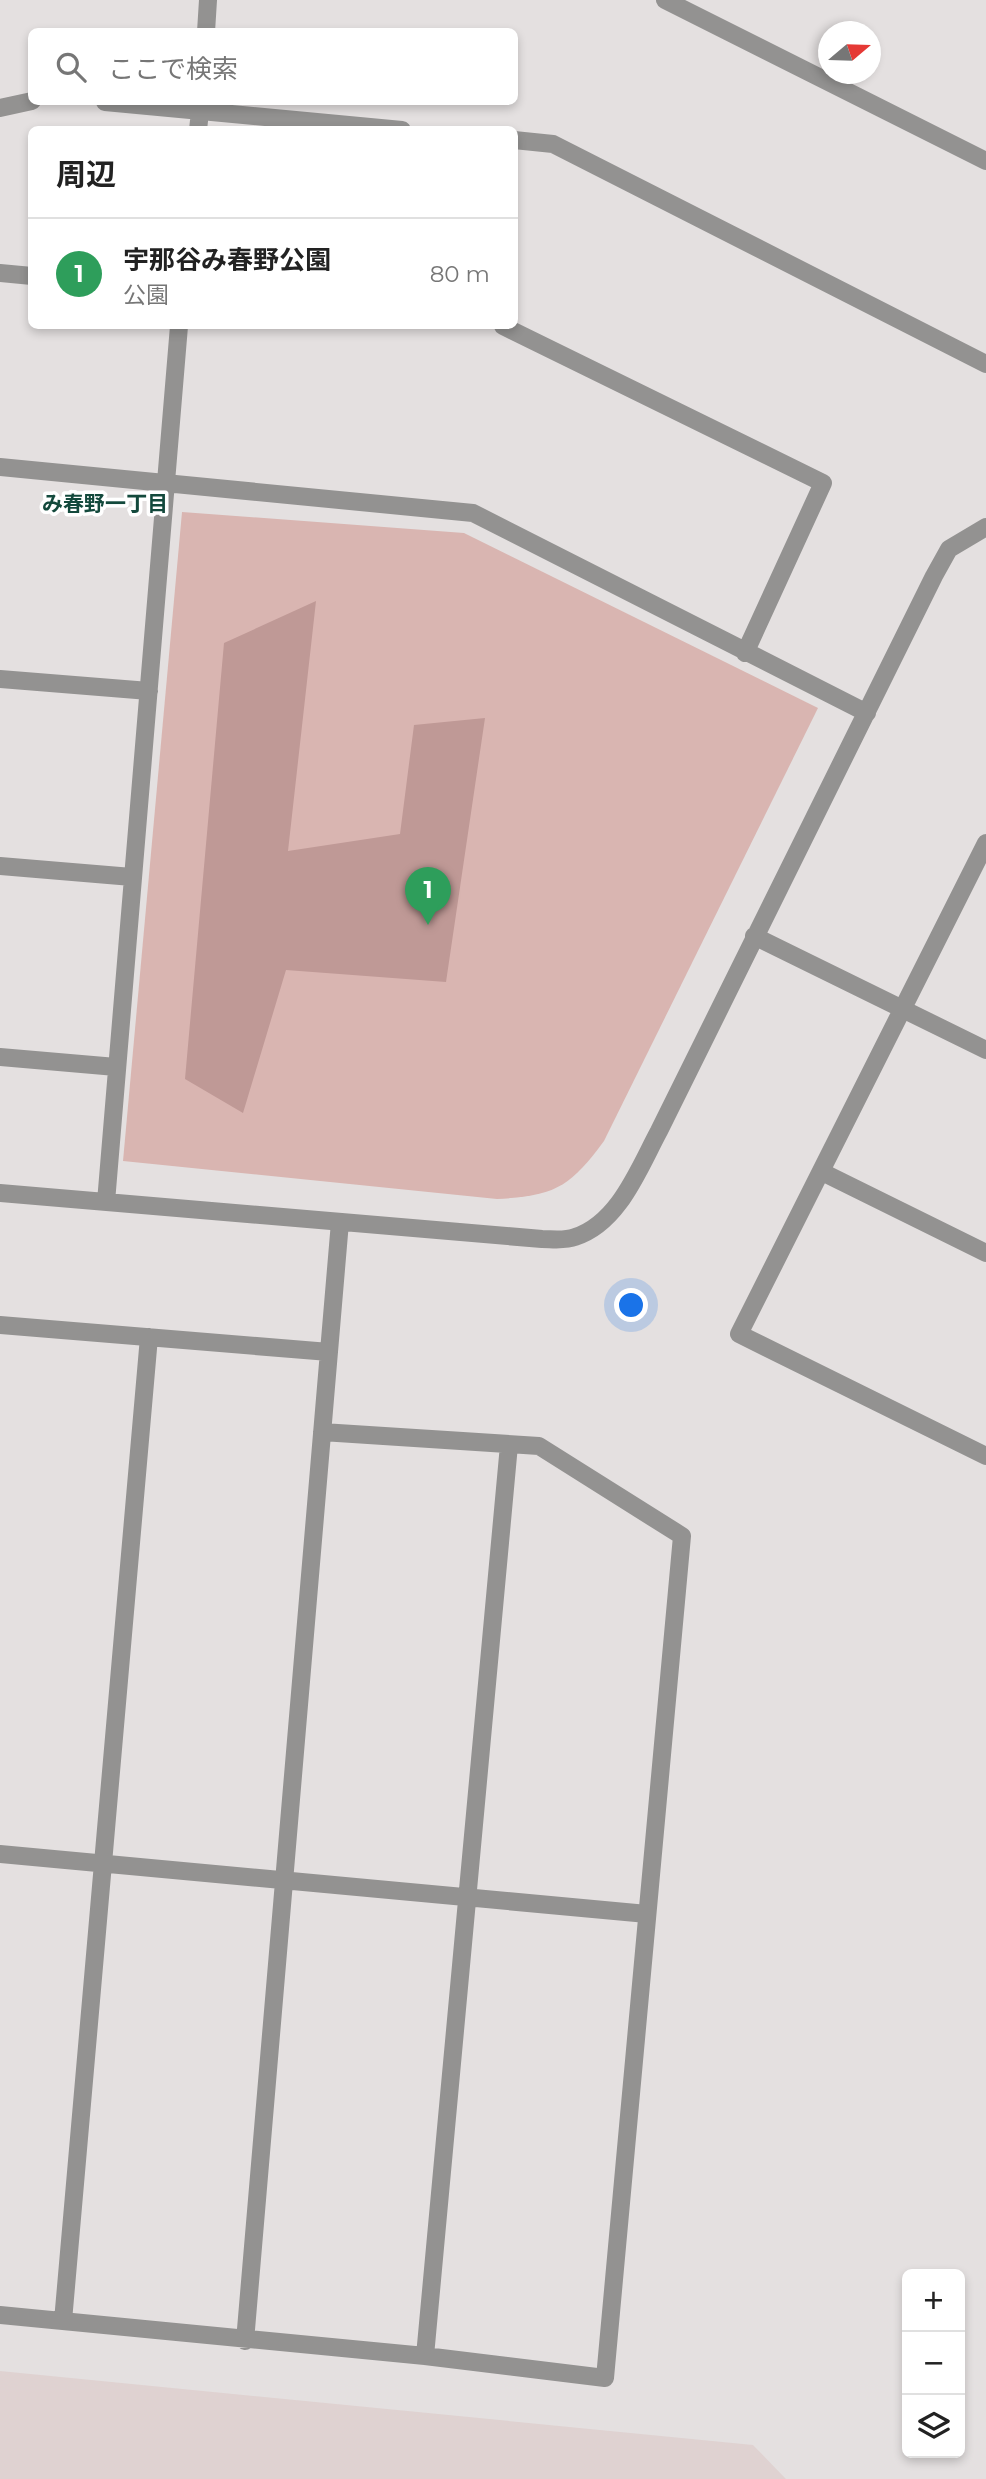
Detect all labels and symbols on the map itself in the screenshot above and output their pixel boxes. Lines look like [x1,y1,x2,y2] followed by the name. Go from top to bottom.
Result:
[818,21,881,84] north arrow
[42,491,168,516] district label: み春野一丁目
[405,867,451,925] pin: 1
[614,1288,648,1322] your location

